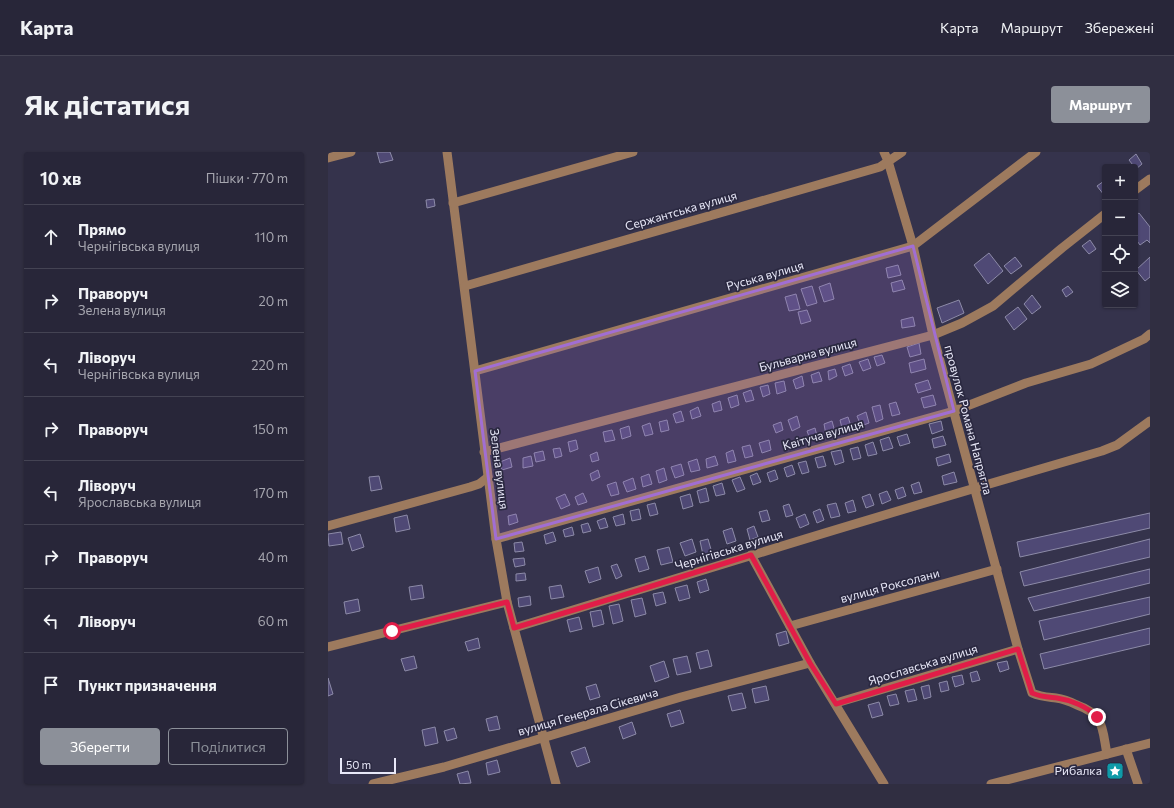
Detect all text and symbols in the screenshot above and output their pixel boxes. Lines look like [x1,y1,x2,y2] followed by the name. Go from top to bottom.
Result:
[20,16,73,39] text: Карта
[940,19,979,36] text: Карта
[1001,19,1063,36] text: Маршрут
[1085,19,1154,36] text: Збережені
[1051,86,1150,123] button: Маршрут
[24,87,190,121] text: Як дістатися
[1102,164,1138,308] map controls
[1102,164,1138,200] button: +
[40,168,81,189] text: 10 хв
[206,170,288,186] text: Пішки · 770 m
[623,187,738,233] street label: Сержантська вулиця
[1102,200,1138,236] button: −
[78,220,126,238] text: Прямо
[40,226,62,248] icon: ahead
[255,229,288,245] text: 110 m
[1102,236,1138,272] button: locate
[78,238,200,254] text: Чернігівська вулиця
[724,257,805,293] street label: Руська вулиця
[1102,272,1138,308] button: layers
[78,284,148,302] text: Праворуч
[40,290,62,312] icon: right
[259,293,288,309] text: 20 m
[78,302,166,318] text: Зелена вулиця
[757,334,858,374] street label: Бульварна вулиця
[942,344,996,496] street label: провулок Романа Напрягла
[78,348,136,366] text: Ліворуч
[40,354,62,376] icon: left
[251,357,288,373] text: 220 m
[78,366,200,382] text: Чернігівська вулиця
[781,416,865,452] street label: Квітуча вулиця
[40,418,62,440] icon: right
[78,420,148,438] text: Праворуч
[253,421,288,437] text: 150 m
[488,428,512,510] street label: Зелена вулиця
[78,476,136,494] text: Ліворуч
[40,482,62,504] icon: left
[253,485,288,501] text: 170 m
[78,494,201,510] text: Ярославська вулиця
[673,526,784,572] street label: Чернігівська вулиця
[40,546,62,568] icon: right
[78,548,148,566] text: Праворуч
[258,549,288,565] text: 40 m
[839,565,941,605] street label: вулиця Роксолани
[40,610,62,632] icon: left
[78,612,136,630] text: Ліворуч
[258,613,288,629] text: 60 m
[383,622,401,640] route start
[866,641,979,687] street label: Ярославська вулиця
[40,674,62,696] icon: arrive
[78,676,217,694] text: Пункт призначення
[516,684,659,738] street label: вулиця Генерала Сікевича
[1088,708,1106,726] route end
[40,728,160,765] button: Зберегти
[168,728,288,765] button: Поділитися
[340,756,396,775] scale bar
[346,758,371,771] text: 50 m
[1105,761,1125,781] place icon: Рибалка
[1055,763,1102,777] place label: Рибалка

